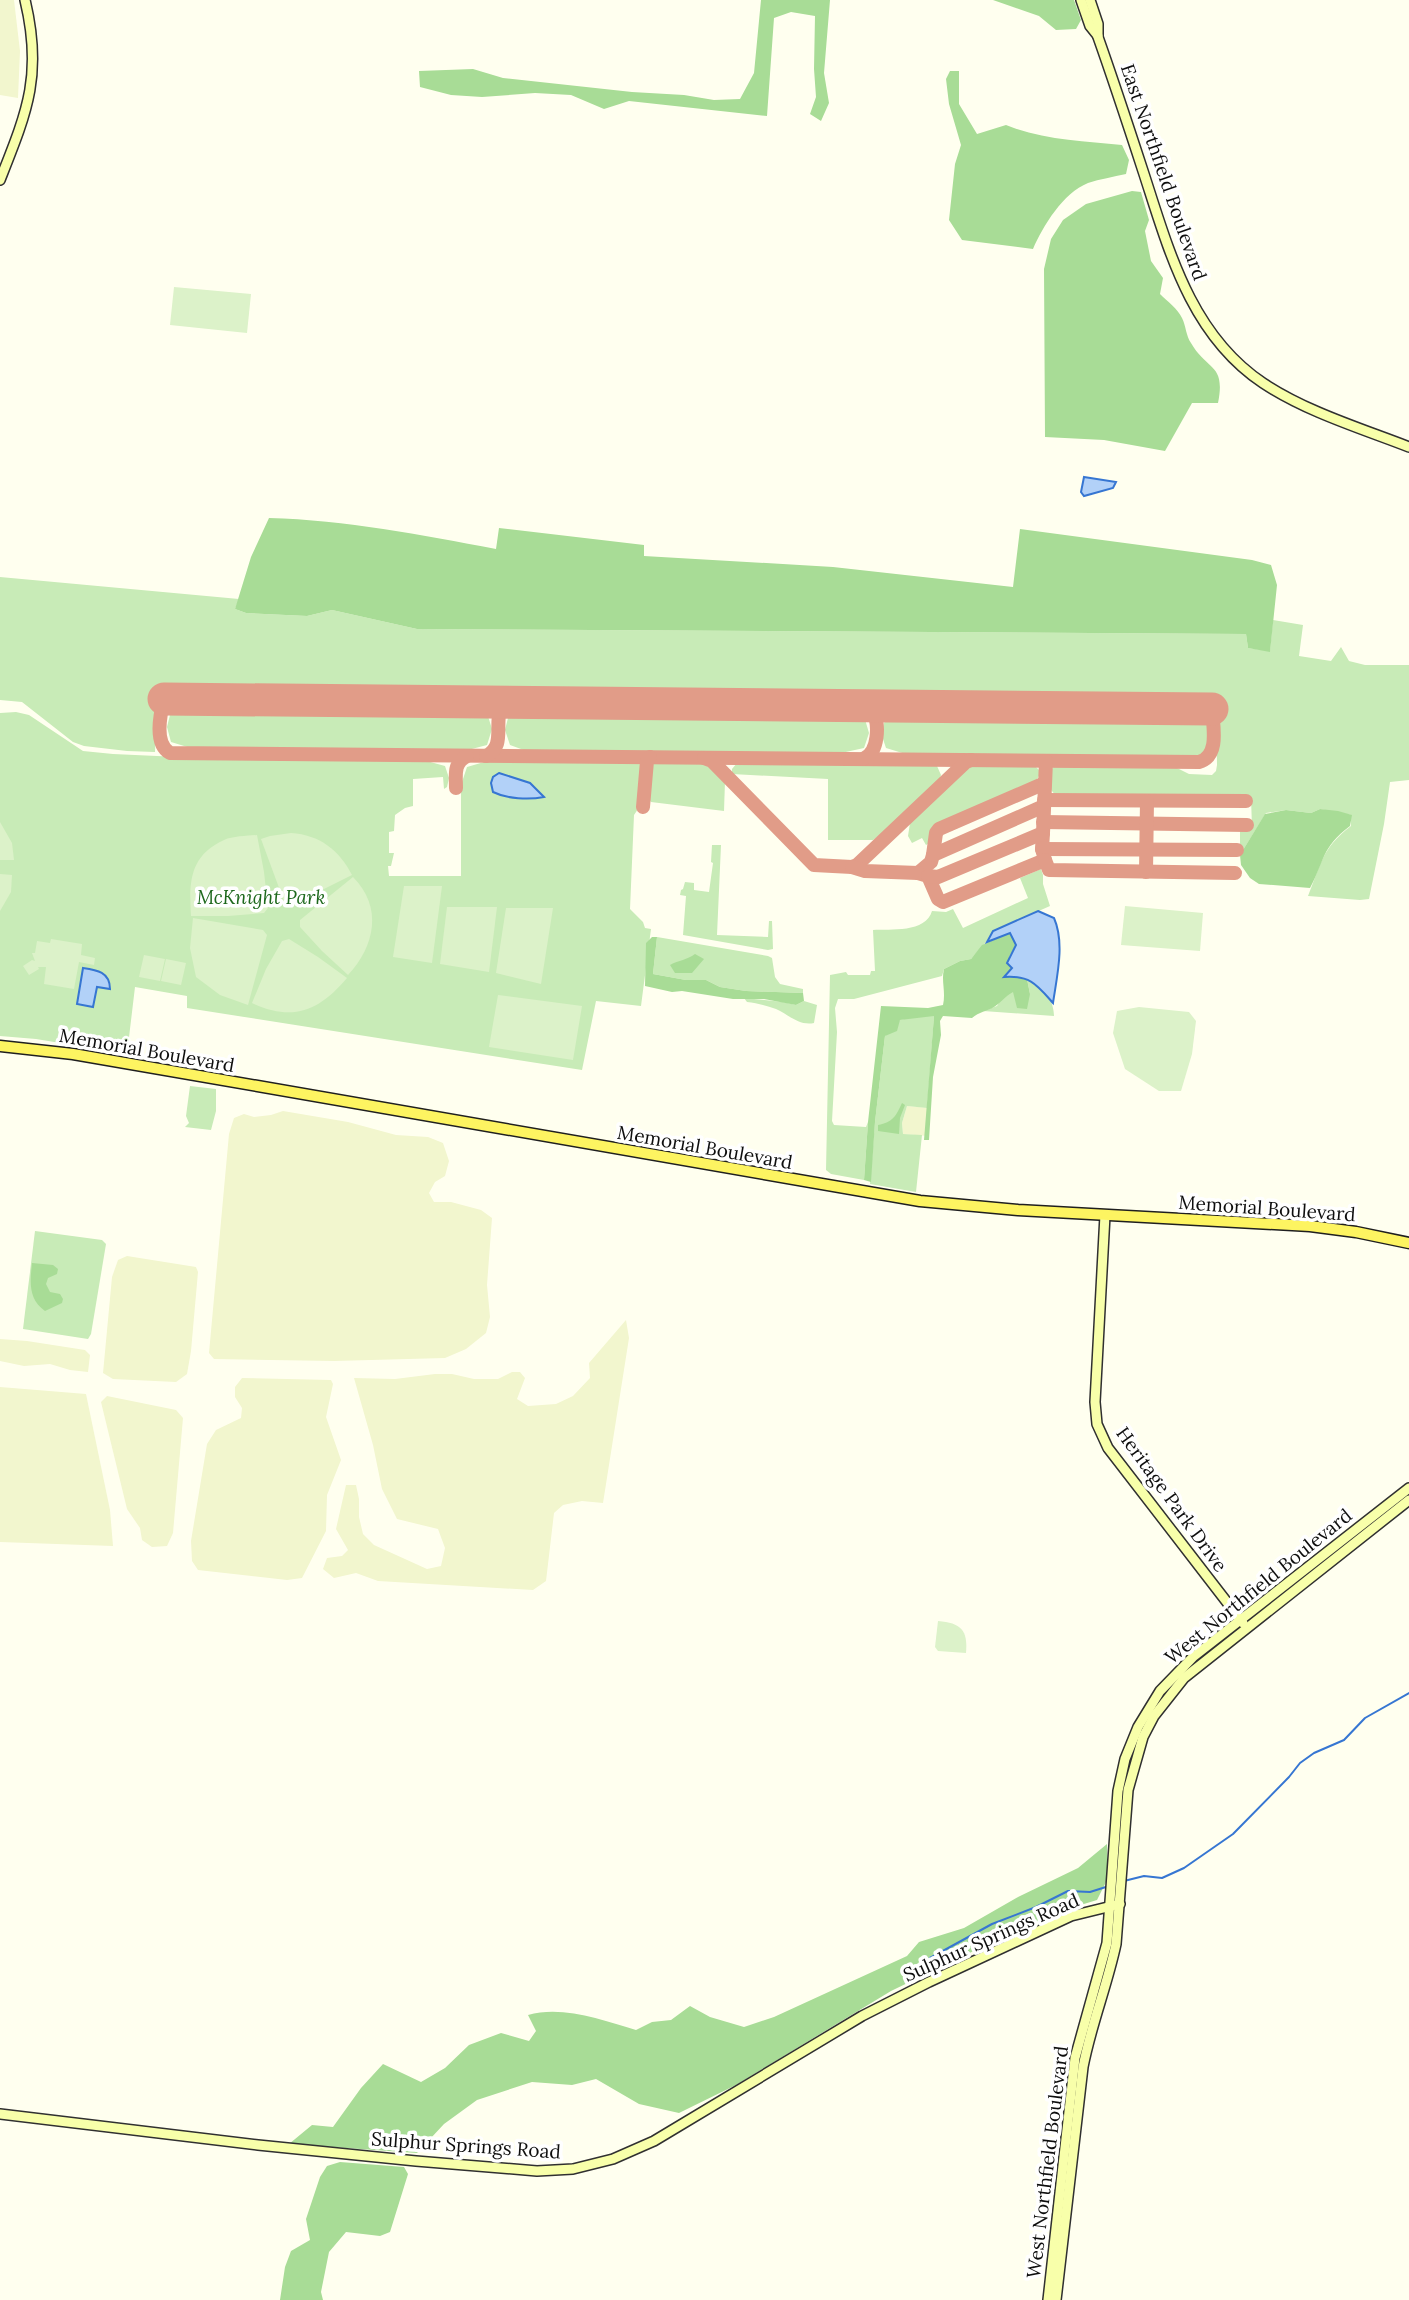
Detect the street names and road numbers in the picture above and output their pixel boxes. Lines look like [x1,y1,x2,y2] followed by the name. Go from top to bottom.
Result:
[1116,61,1212,283] street label: East Northfield Boulevard
[57,1023,237,1077] street label: Memorial Boulevard
[615,1120,795,1174] street label: Memorial Boulevard
[1178,1190,1356,1226] street label: Memorial Boulevard
[1111,1422,1233,1576] street label: Heritage Park Drive
[1159,1503,1357,1669] street label: West Northfield Boulevard
[899,1887,1083,1987] street label: Sulphur Springs Road
[1021,2044,1073,2280] street label: West Northfield Boulevard
[370,2126,562,2164] street label: Sulphur Springs Road

